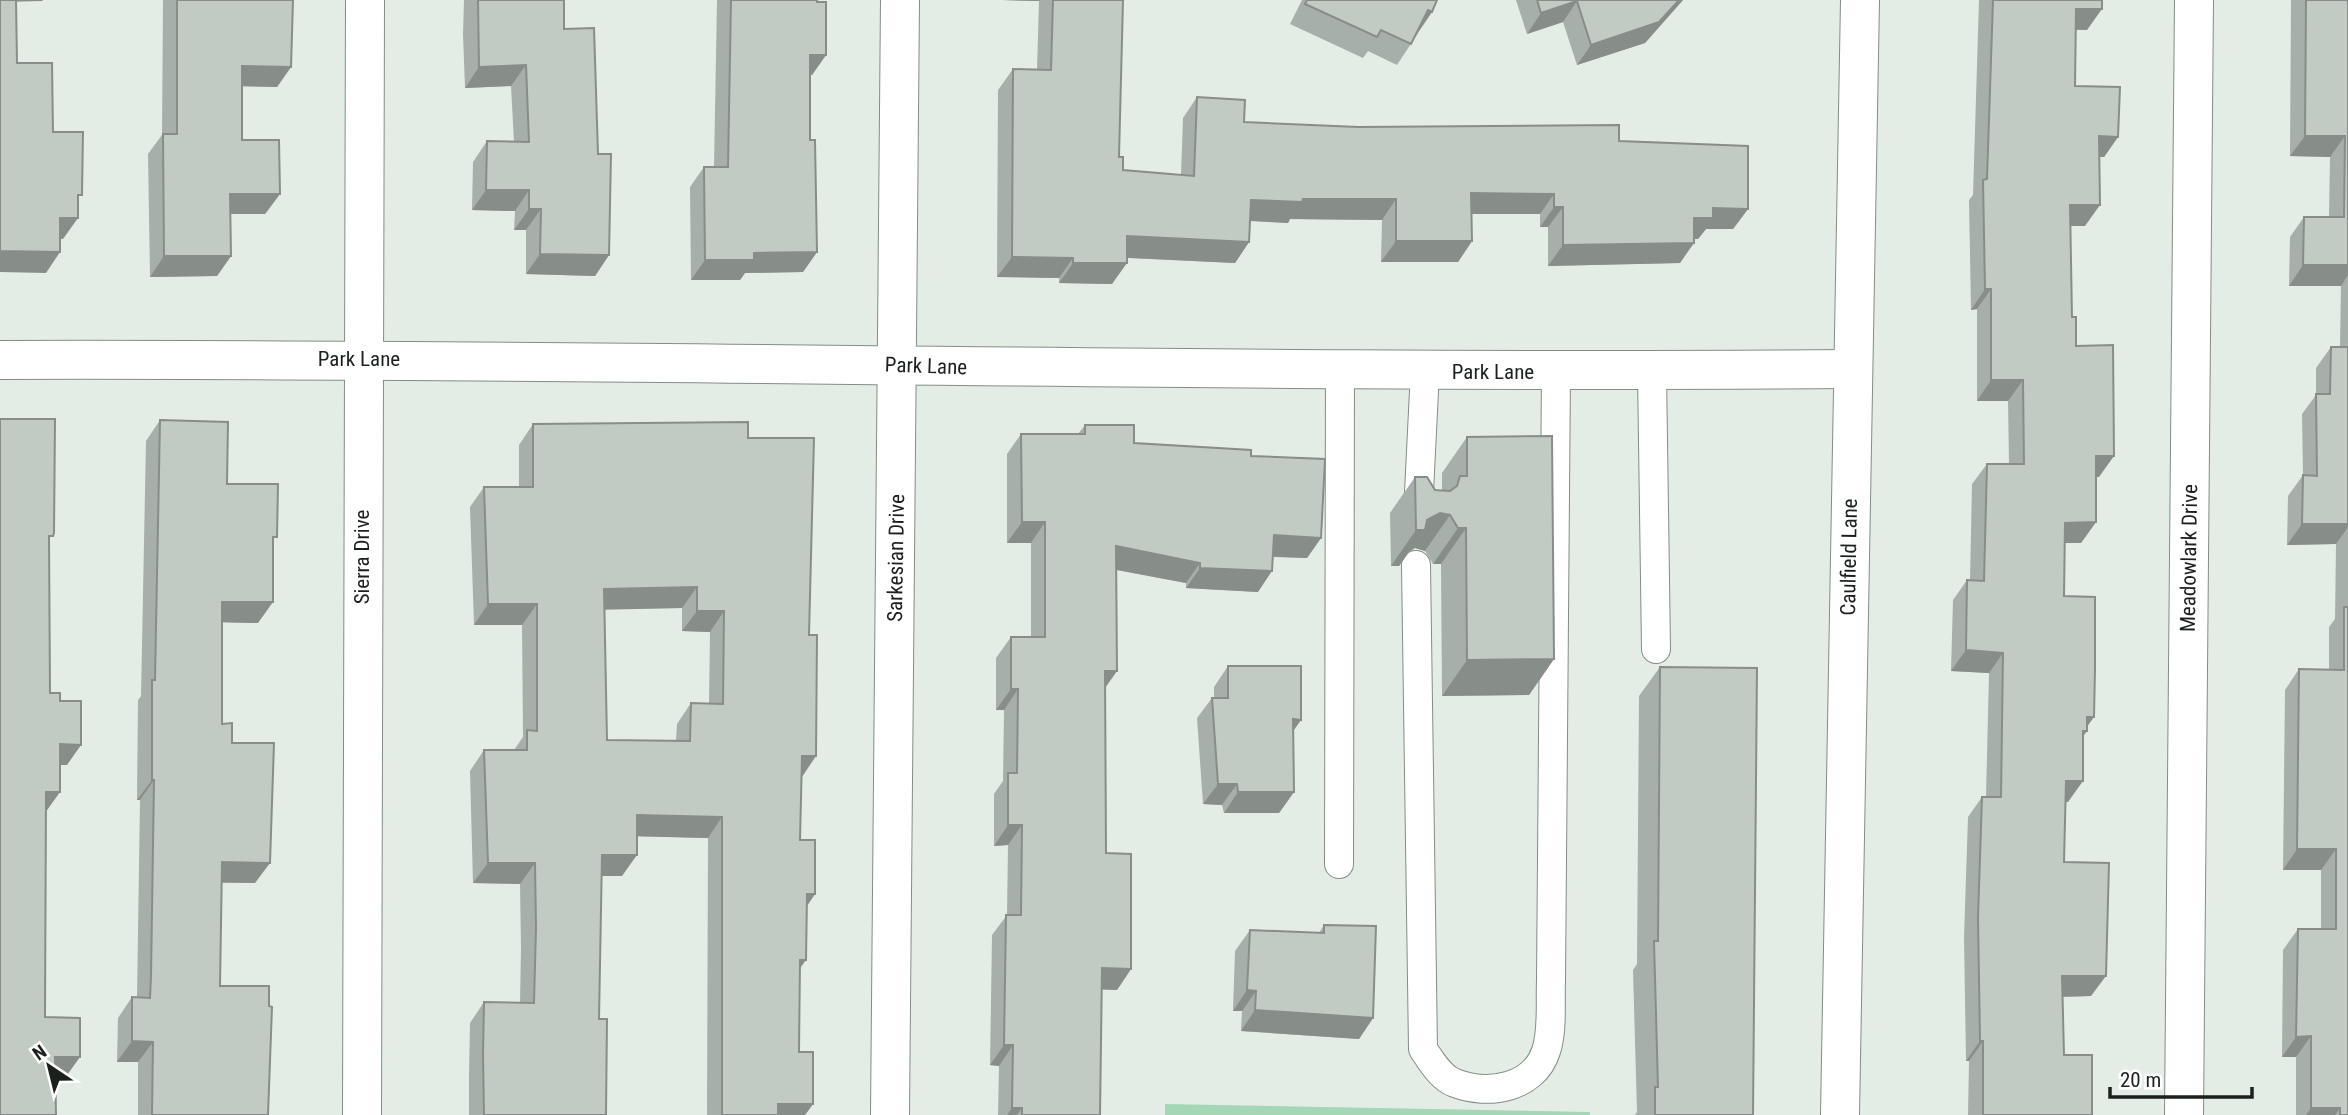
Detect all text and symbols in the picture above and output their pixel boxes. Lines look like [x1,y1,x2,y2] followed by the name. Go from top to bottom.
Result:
[318,347,400,371] street label: Park Lane
[884,353,968,379] street label: Park Lane
[1452,360,1534,384] street label: Park Lane
[2176,484,2202,632] street label: Meadowlark Drive
[883,494,909,622] street label: Sarkesian Drive
[1836,498,1862,616] street label: Caulfield Lane
[350,509,374,604] street label: Sierra Drive
[14,1031,84,1101] north arrow
[28,1040,51,1065] text: N
[2110,1056,2252,1100] scale bar
[2120,1068,2161,1092] text: 20 m

